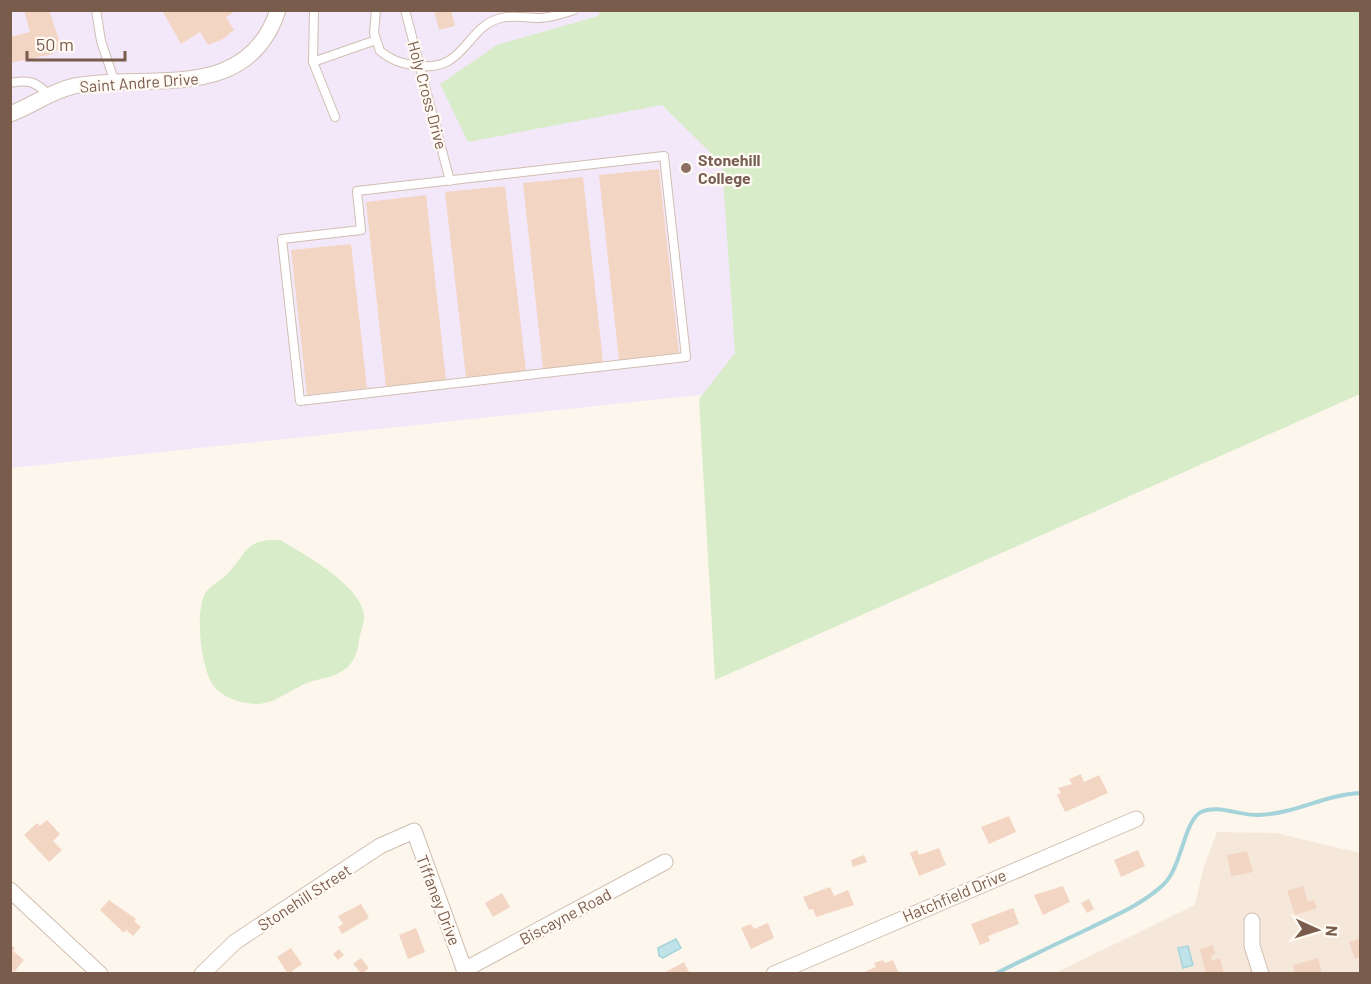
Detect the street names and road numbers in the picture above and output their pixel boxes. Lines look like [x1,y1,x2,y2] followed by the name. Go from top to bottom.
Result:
[404,39,452,151] street label: Holy Cross Drive
[79,68,199,96] street label: Saint Andre Drive
[413,852,465,948] street label: Tiffaney Drive
[254,860,354,934] street label: Stonehill Street
[899,865,1009,925] street label: Hatchfield Drive
[516,884,614,948] street label: Biscayne Road

